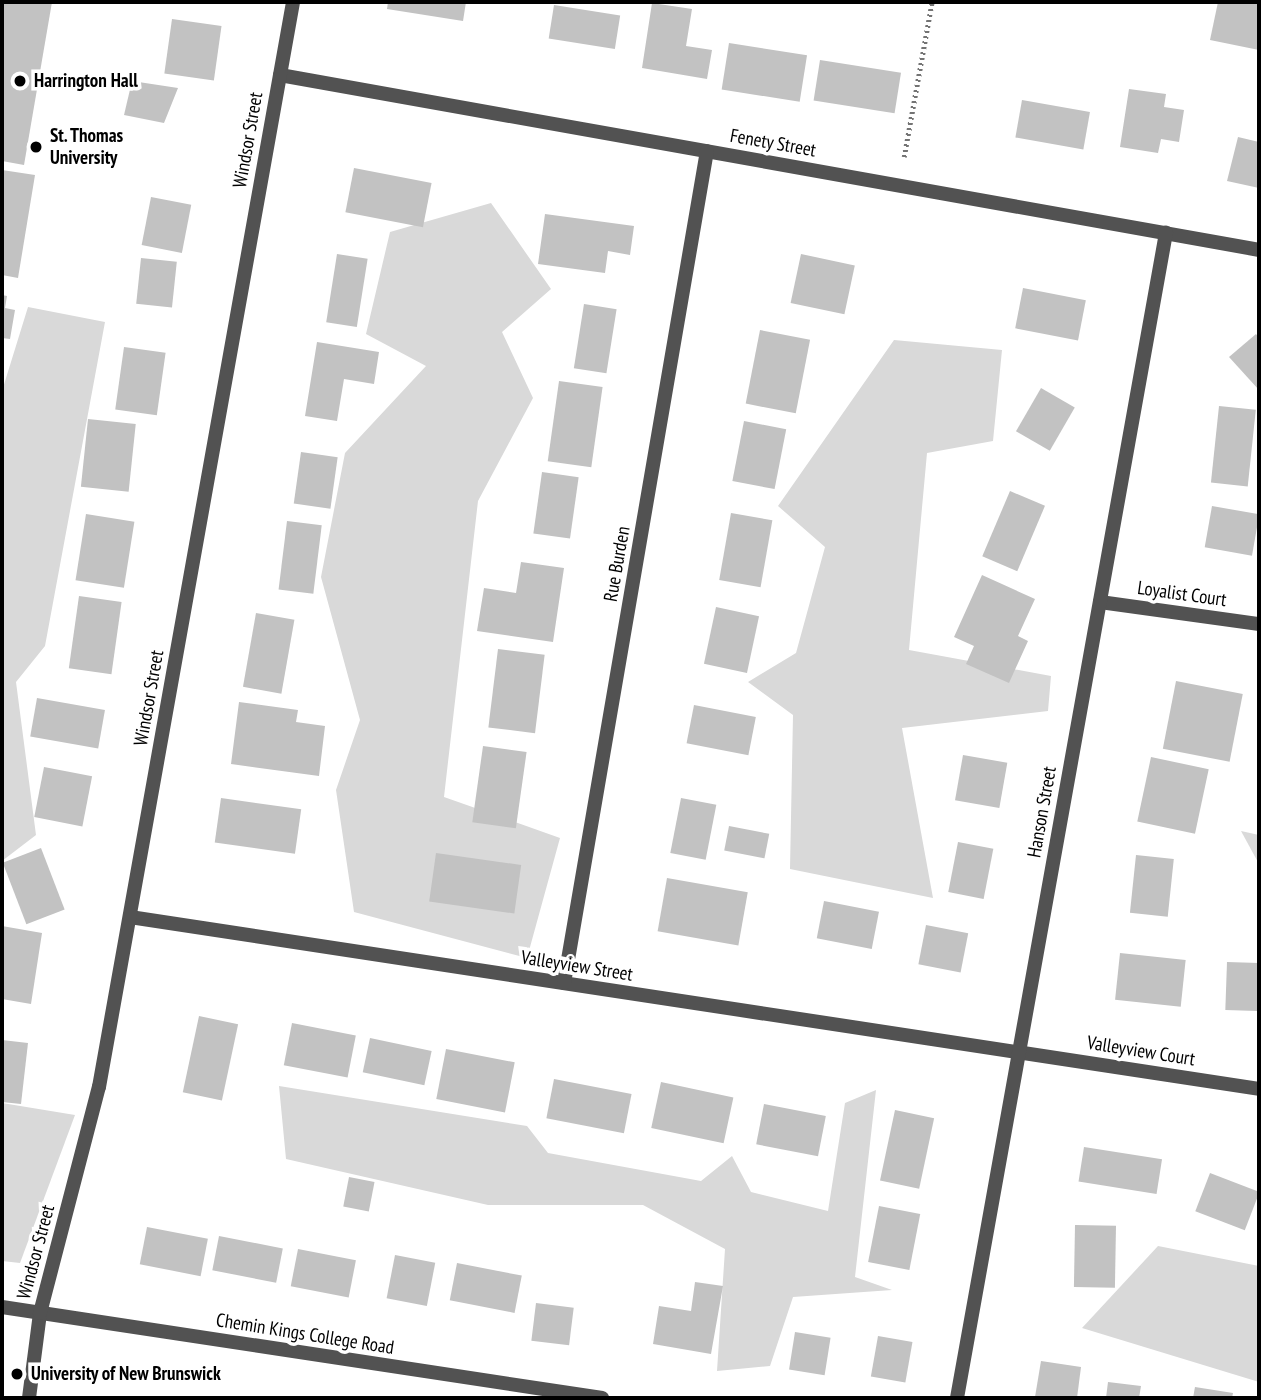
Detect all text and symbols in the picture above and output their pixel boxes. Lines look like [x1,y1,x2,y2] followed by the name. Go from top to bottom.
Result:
[34,70,138,92] place label: Harrington Hall
[12,73,28,89] marker: Harrington Hall
[228,90,268,190] street label: Windsor Street
[728,124,818,162] street label: Fenety Street
[50,125,125,169] place label: St. Thomas University
[28,139,44,155] marker: St. Thomas University
[599,525,635,603] street label: Rue Burden
[1136,576,1228,612] street label: Loyalist Court
[129,648,169,748] street label: Windsor Street
[1023,764,1061,860] street label: Hanson Street
[519,946,635,986] street label: Valleyview Street
[1085,1031,1197,1071] street label: Valleyview Court
[12,1202,60,1302] street label: Windsor Street
[214,1309,396,1359] street label: Chemin Kings College Road
[31,1363,222,1385] place label: University of New Brunswick
[9,1366,25,1382] marker: University of New Brunswick

